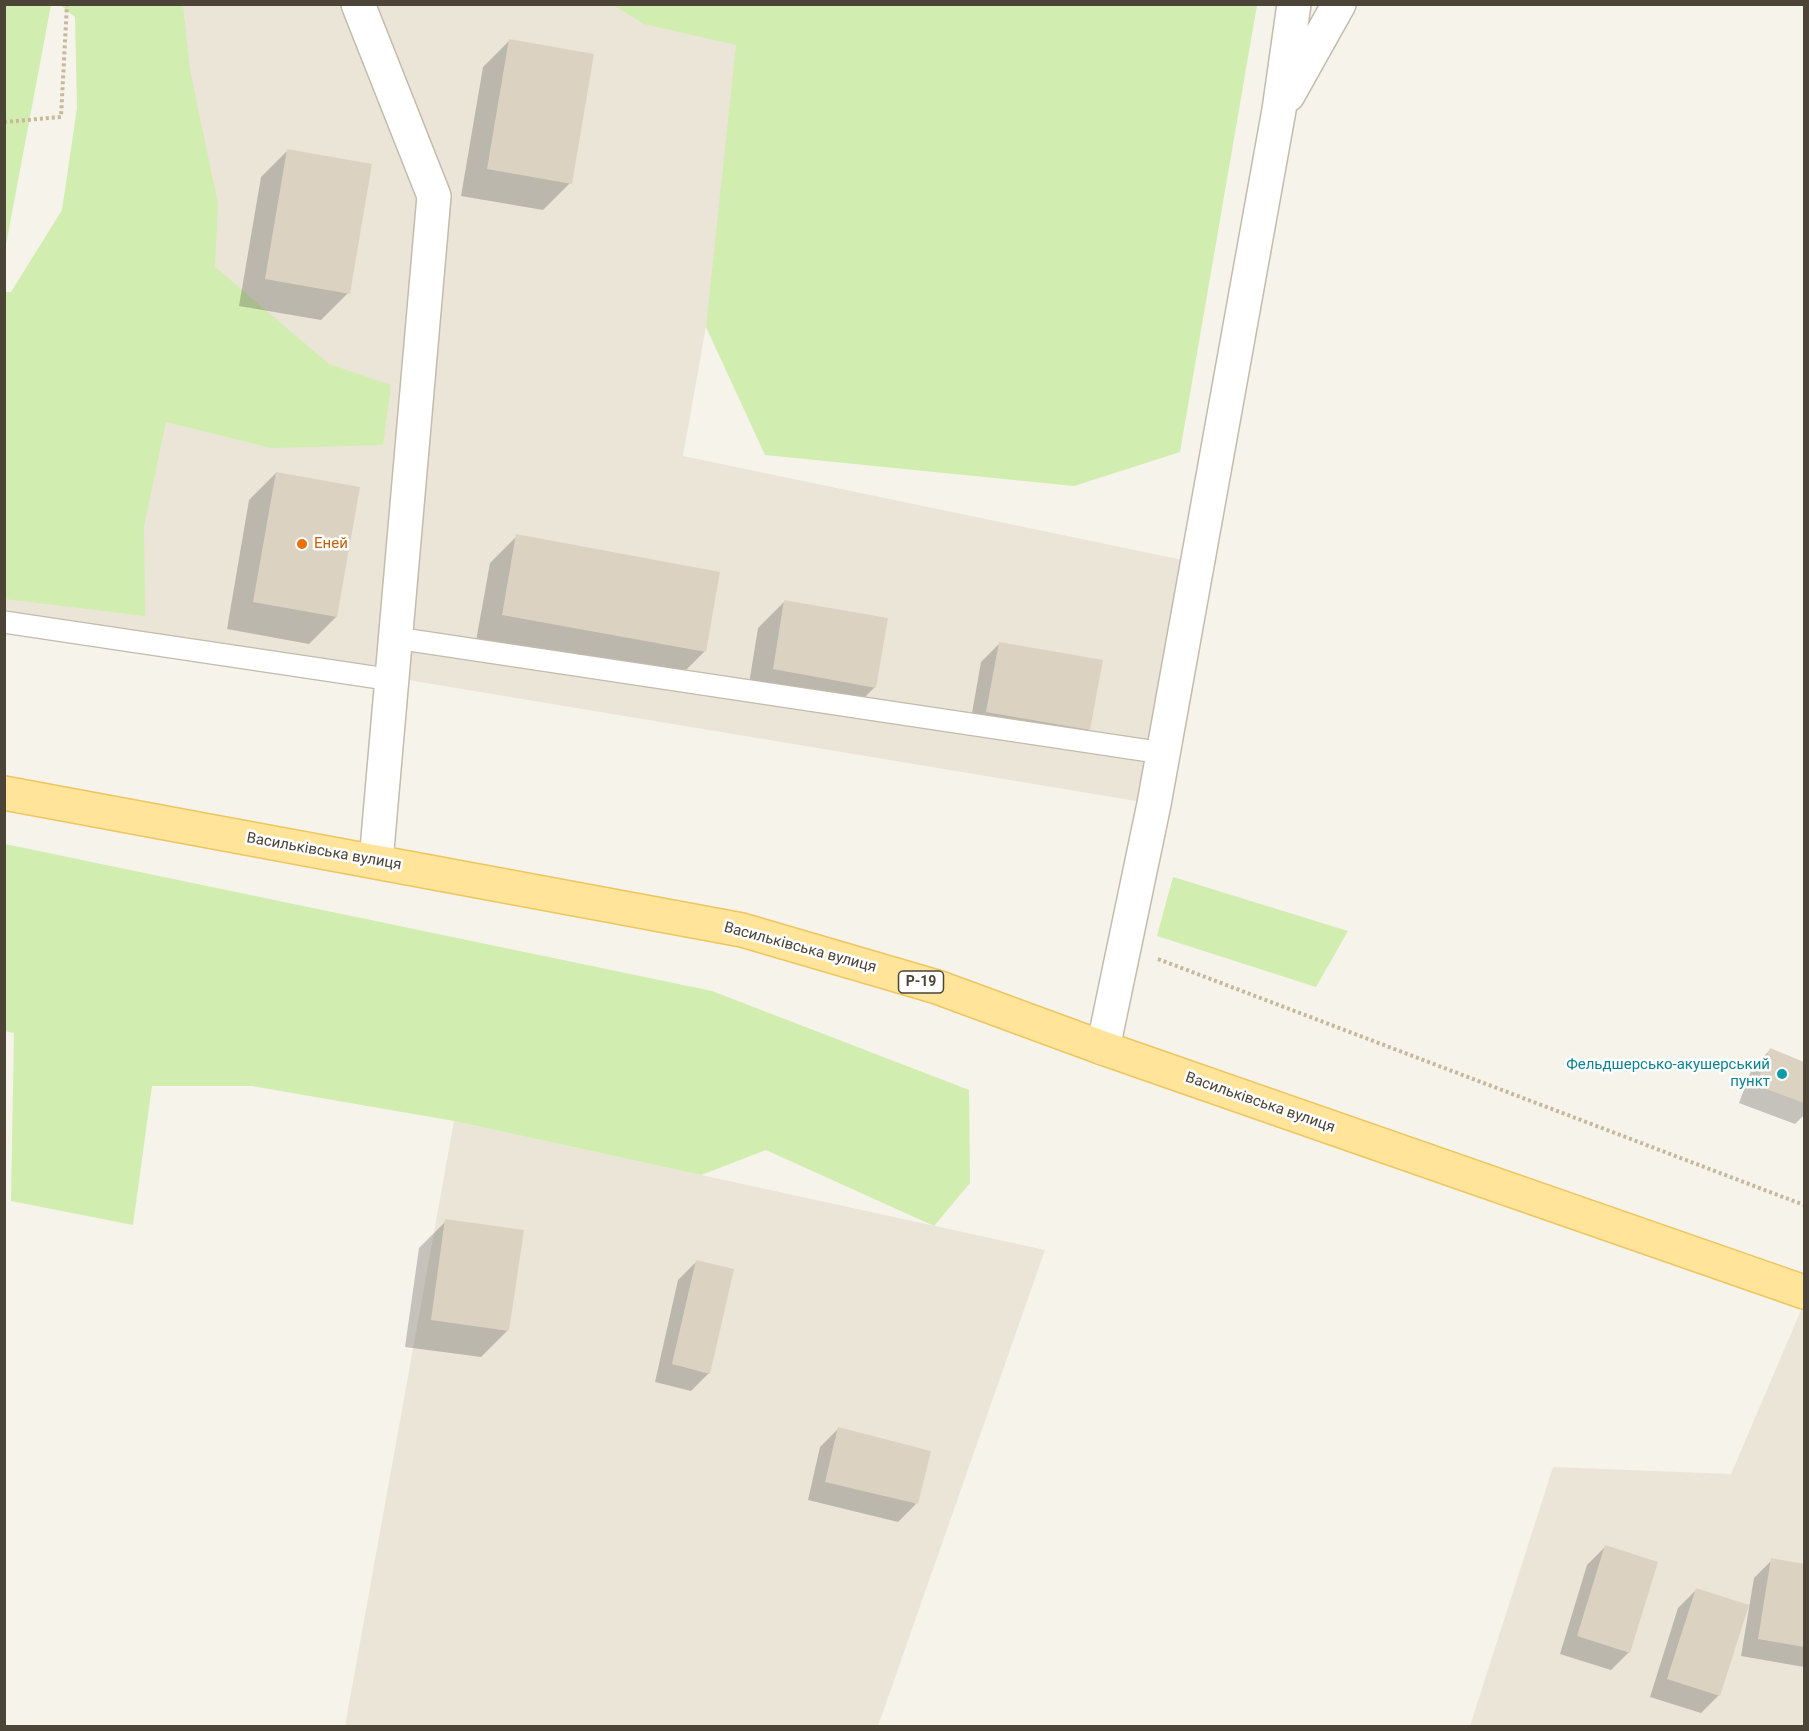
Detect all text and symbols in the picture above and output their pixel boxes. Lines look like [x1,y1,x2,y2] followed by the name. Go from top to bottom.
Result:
[314,535,348,553] place label: Еней
[295,537,309,551] marker: Еней
[245,830,403,874] street label: Васильківська вулиця
[722,919,878,977] street label: Васильківська вулиця
[898,971,944,993] road number: Р-19
[1566,1056,1770,1091] place label: Фельдшерсько-акушерський пункт
[1775,1067,1789,1081] marker: Фельдшерсько-акушерський пункт
[1183,1069,1337,1137] street label: Васильківська вулиця

